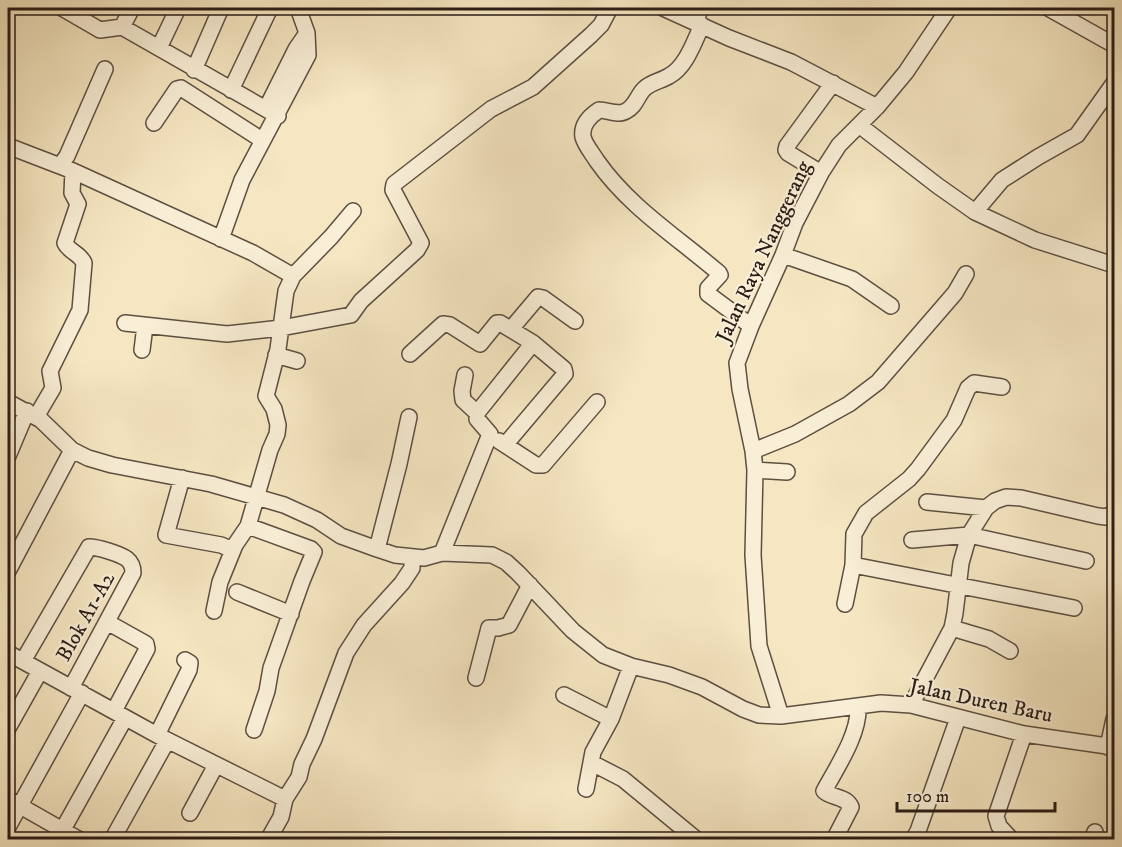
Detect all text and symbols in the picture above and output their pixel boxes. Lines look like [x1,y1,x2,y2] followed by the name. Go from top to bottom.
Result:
[710,156,818,349] street label: Jalan Raya Nanggerang
[51,567,121,666] street label: Blok A1-A2
[905,673,1055,729] street label: Jalan Duren Baru
[897,775,1054,813] scale bar
[906,786,949,808] text: 100 m

